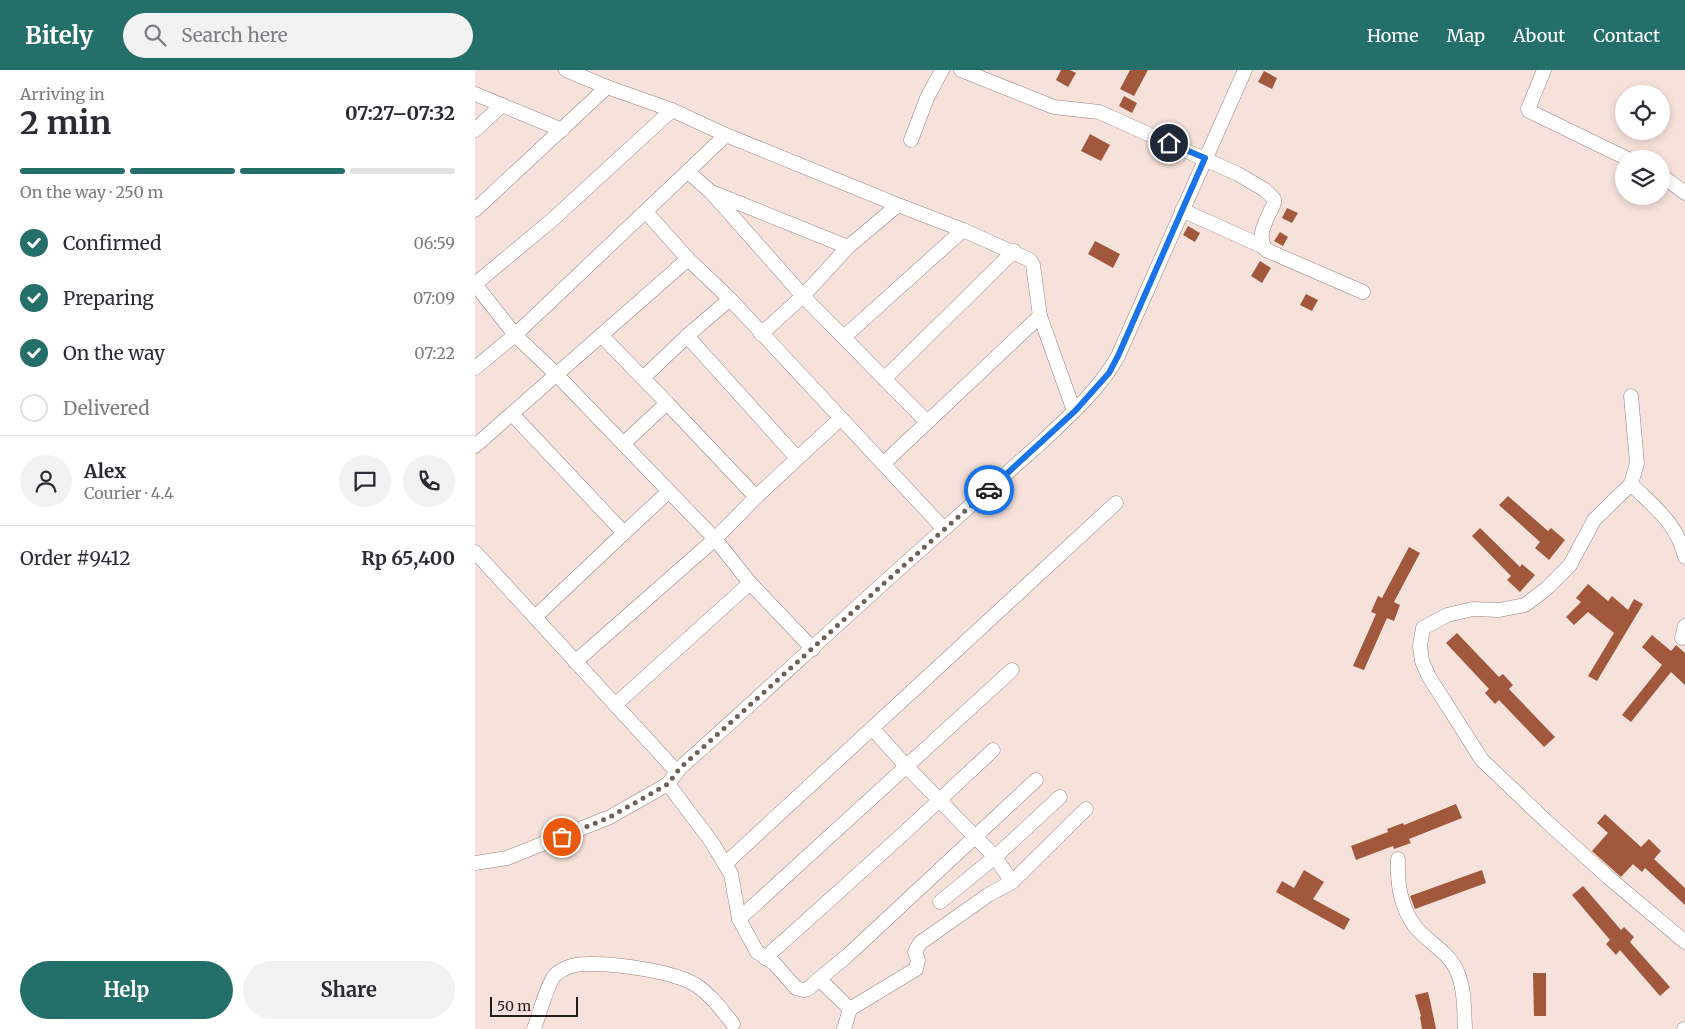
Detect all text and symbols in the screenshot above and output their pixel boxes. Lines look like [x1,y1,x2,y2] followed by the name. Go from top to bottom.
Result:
[123,13,473,58] search box
[25,20,93,51] text: Bitely
[141,21,169,49] icon: search
[181,23,288,47] text: Search here
[1367,24,1419,47] text: Home
[1447,24,1485,47] text: Map
[1513,24,1565,47] text: About
[1593,24,1660,47] text: Contact
[20,84,105,104] text: Arriving in
[1615,85,1670,205] map controls
[1615,85,1670,140] button: locate
[345,101,455,125] text: 07:27–07:32
[20,103,111,143] text: 2 min
[1148,122,1190,164] pin
[1155,129,1183,157] icon: home
[1615,150,1670,205] button: layers
[20,182,163,202] text: On the way · 250 m
[20,229,48,257] icon: check
[63,231,161,255] text: Confirmed
[413,233,455,253] text: 06:59
[20,284,48,312] icon: check
[63,286,154,310] text: Preparing
[413,288,455,308] text: 07:09
[20,339,48,367] icon: check
[63,341,165,365] text: On the way
[414,343,455,363] text: 07:22
[63,396,150,420] text: Delivered
[20,455,72,507] button: person
[339,455,391,507] button: chat
[403,455,455,507] button: phone
[84,459,126,483] text: Alex
[964,465,1014,515] courier
[975,476,1003,504] icon: car
[84,483,174,503] text: Courier · 4.4
[20,546,131,570] text: Order #9412
[361,546,455,570] text: Rp 65,400
[541,816,583,858] pin
[548,823,576,851] icon: bag
[20,961,233,1019] button: Help
[243,961,455,1019] button: Share
[490,994,577,1017] scale bar
[497,997,531,1015] text: 50 m

